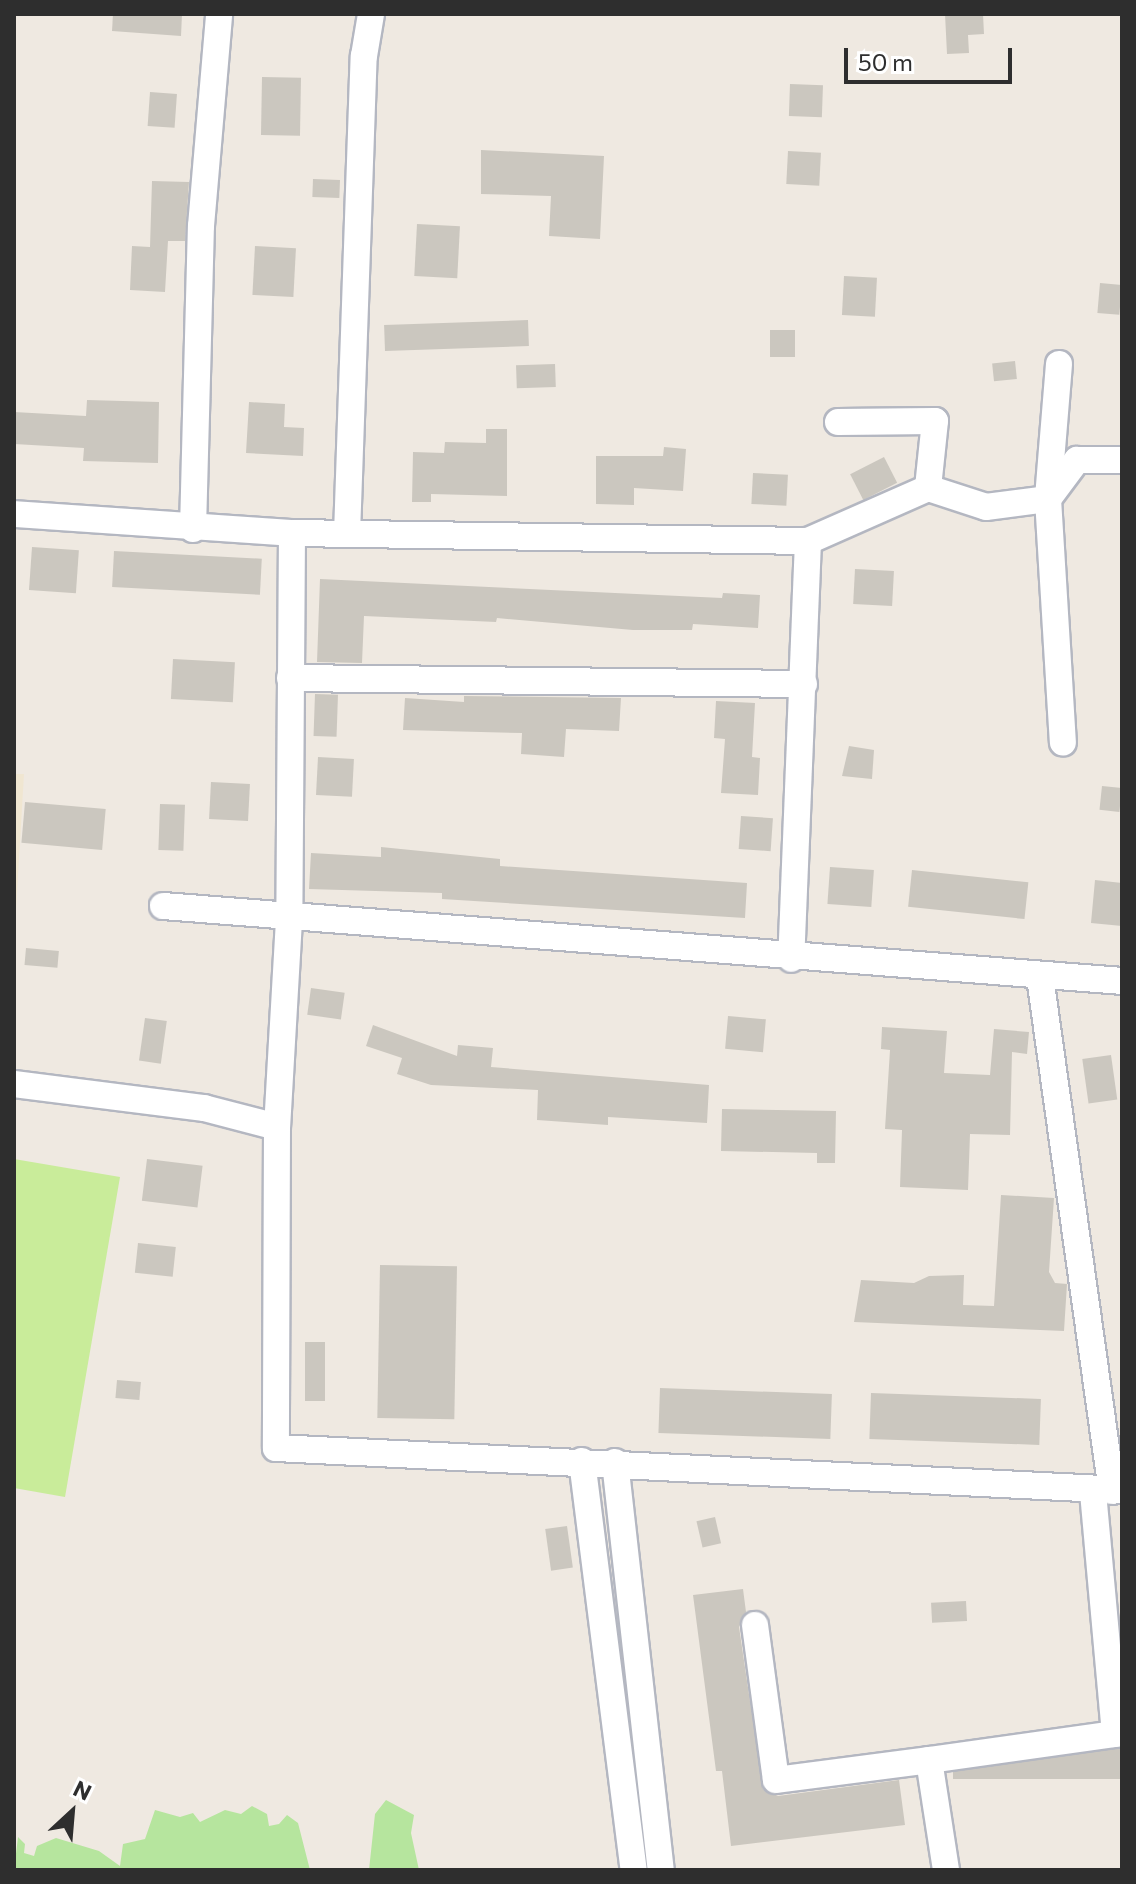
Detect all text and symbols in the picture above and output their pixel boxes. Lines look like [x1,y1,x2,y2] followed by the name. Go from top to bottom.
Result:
[848,32,1016,82] scale bar
[858,47,913,76] text: 50 m
[32,1772,112,1852] north arrow
[69,1774,96,1806] text: N

